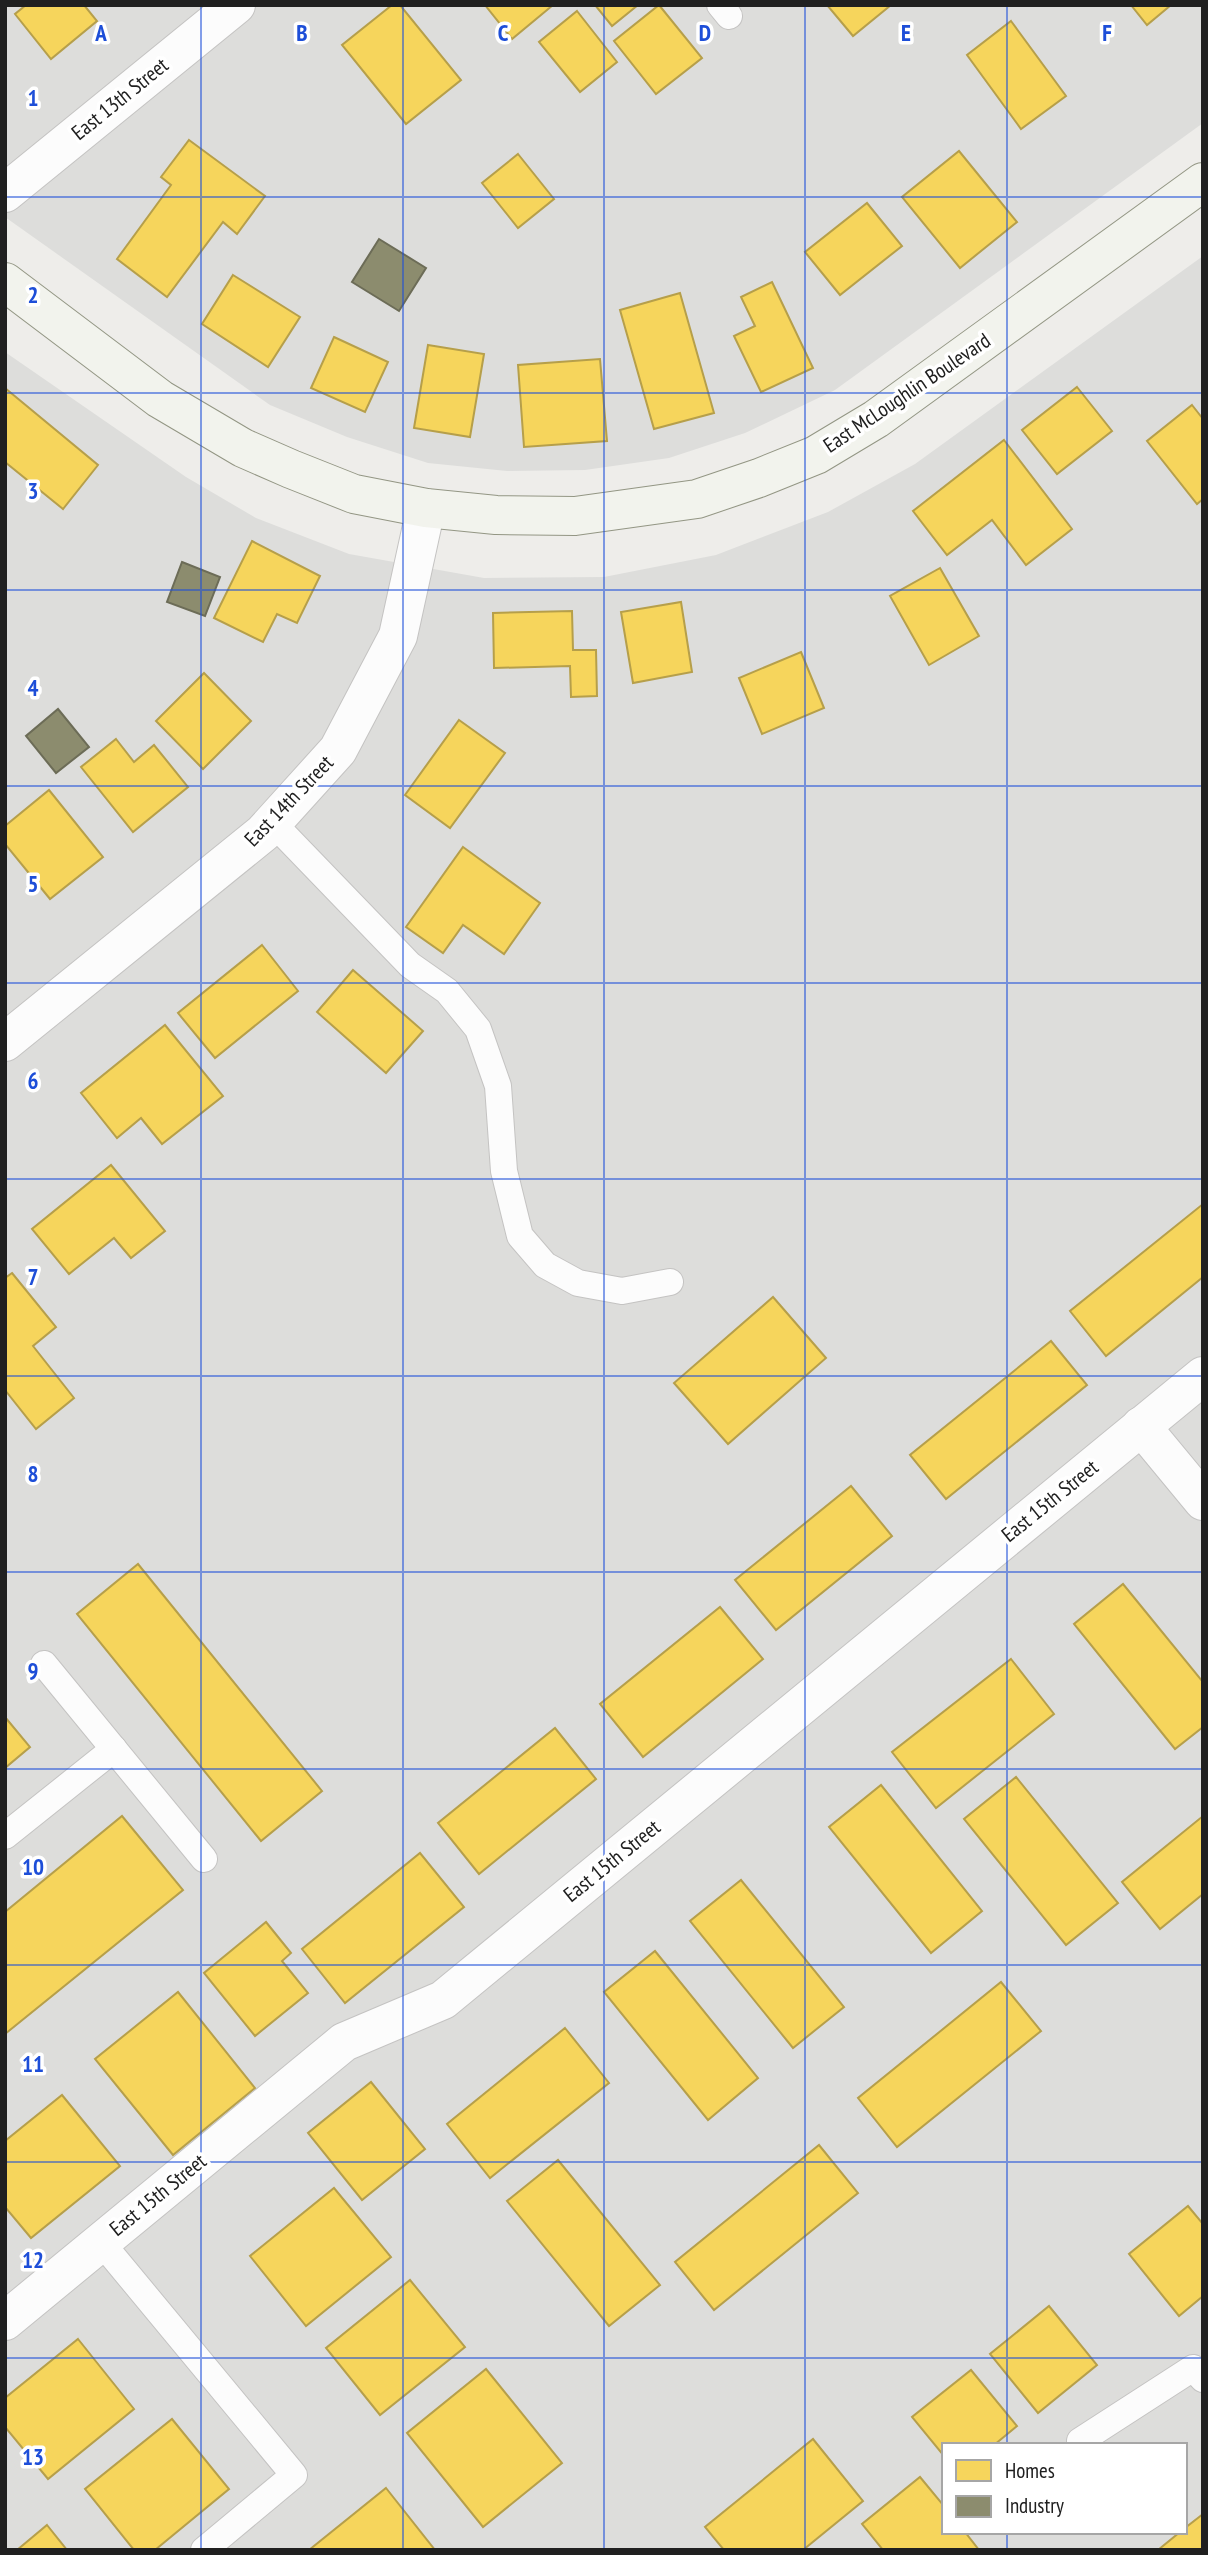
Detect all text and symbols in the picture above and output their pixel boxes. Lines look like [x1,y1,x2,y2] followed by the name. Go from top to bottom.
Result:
[94,18,107,47] text: A
[296,18,308,47] text: B
[498,18,509,47] text: C
[699,18,711,47] text: D
[901,18,911,47] text: E
[1102,18,1112,47] text: F
[66,51,174,146] street label: East 13th Street
[28,83,39,112] text: 1
[28,280,39,309] text: 2
[818,327,995,458] street label: East McLoughlin Boulevard
[28,476,39,505] text: 3
[28,673,39,702] text: 4
[238,749,339,852] street label: East 14th Street
[28,869,39,898] text: 5
[28,1066,39,1095] text: 6
[28,1262,39,1291] text: 7
[996,1453,1104,1548] street label: East 15th Street
[28,1459,39,1488] text: 8
[28,1656,39,1685] text: 9
[558,1813,666,1908] street label: East 15th Street
[22,1852,44,1881] text: 10
[22,2049,44,2078] text: 11
[104,2147,212,2242] street label: East 15th Street
[22,2245,44,2274] text: 12
[22,2442,44,2471] text: 13
[942,2443,1187,2534] legend
[1005,2457,1055,2484] text: Homes
[1005,2492,1064,2519] text: Industry

